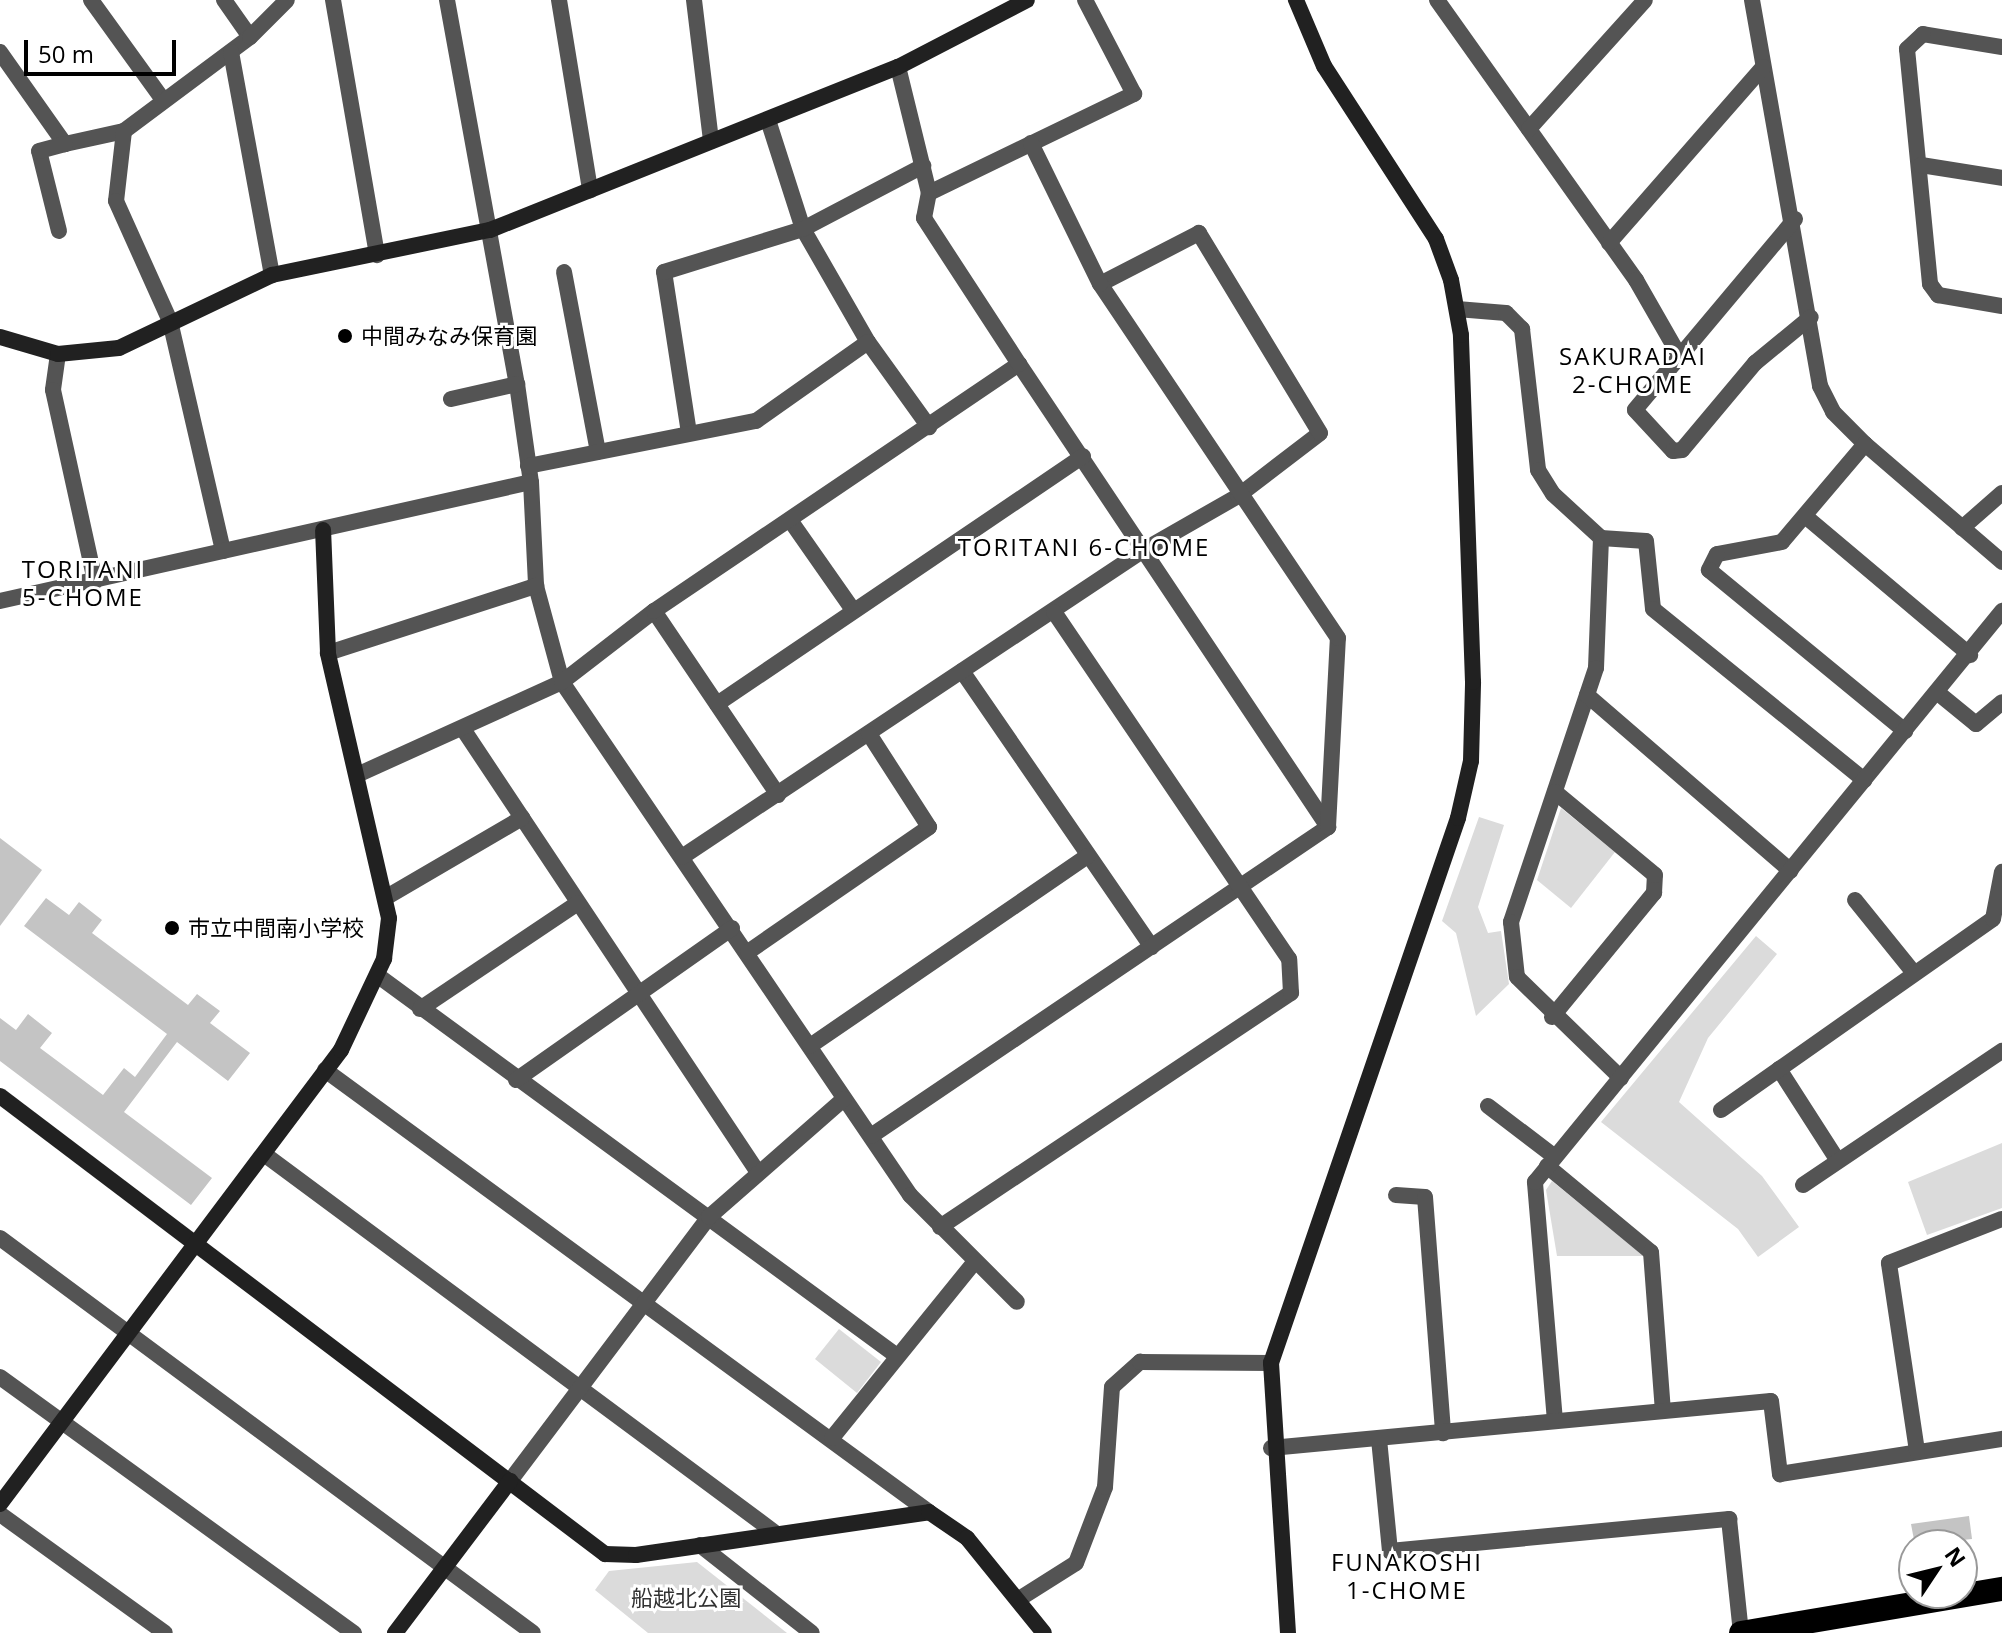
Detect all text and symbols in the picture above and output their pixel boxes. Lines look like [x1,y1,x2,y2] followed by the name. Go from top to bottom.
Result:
[28,24,180,74] scale bar
[38,37,94,70] text: 50 m
[361,323,537,349] place label: 中間みなみ保育園
[336,327,354,345] marker: 中間みなみ保育園
[1559,342,1707,398] district label: SAKURADAI 2-CHOME
[958,533,1210,561] district label: TORITANI 6-CHOME
[22,555,144,611] district label: TORITANI 5-CHOME
[188,915,364,941] place label: 市立中間南小学校
[163,919,181,937] marker: 市立中間南小学校
[1898,1529,1978,1609] north arrow
[1939,1540,1973,1572] text: N
[1331,1548,1483,1604] district label: FUNAKOSHI 1-CHOME
[631,1585,741,1611] park label: 船越北公園

